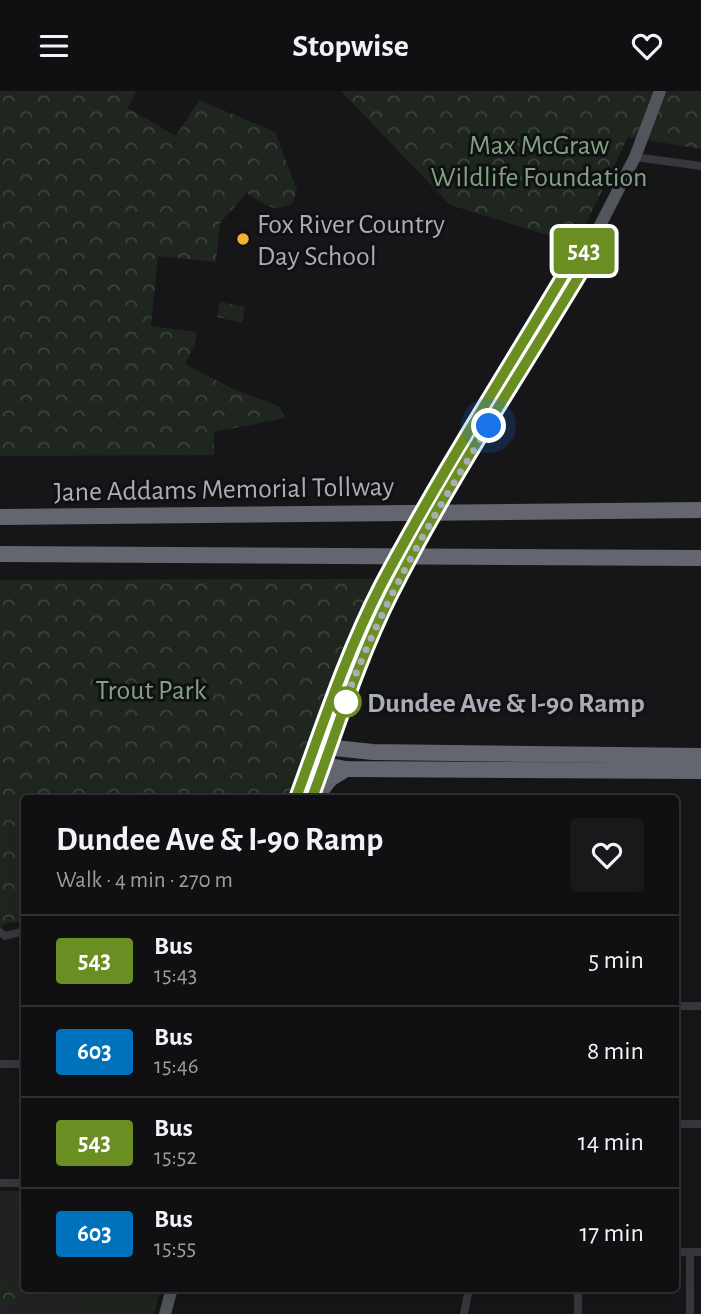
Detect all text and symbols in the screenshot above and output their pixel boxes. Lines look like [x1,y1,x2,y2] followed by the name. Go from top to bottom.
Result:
[35,27,73,65] icon: menu
[628,27,666,65] icon: heart
[292,30,409,62] text: Stopwise
[431,132,647,192] park label: Max McGraw Wildlife Foundation
[257,211,445,271] place label: Fox River Country Day School
[544,228,624,274] line badge: 543
[235,231,251,247] marker: Fox River Country Day School
[568,239,600,263] text: 543
[471,408,506,443] your location
[54,473,395,507] street label: Jane Addams Memorial Tollway
[96,677,207,705] park label: Trout Park
[331,687,361,717] marker: Dundee Ave & I-90 Ramp
[367,690,645,718] place label: Dundee Ave & I-90 Ramp
[570,818,644,892] button: heart
[56,824,383,857] text: Dundee Ave & I-90 Ramp
[56,869,233,892] text: Walk · 4 min · 270 m
[154,933,193,959] text: Bus
[588,947,644,973] text: 5 min
[78,949,111,973] text: 543
[154,964,197,987] text: 15:43
[154,1024,193,1050] text: Bus
[587,1038,644,1064] text: 8 min
[77,1040,112,1064] text: 603
[154,1055,199,1078] text: 15:46
[154,1115,193,1141] text: Bus
[578,1129,644,1155] text: 14 min
[78,1131,111,1155] text: 543
[154,1146,197,1169] text: 15:52
[154,1206,193,1232] text: Bus
[579,1220,644,1246] text: 17 min
[77,1222,112,1246] text: 603
[154,1237,196,1260] text: 15:55

